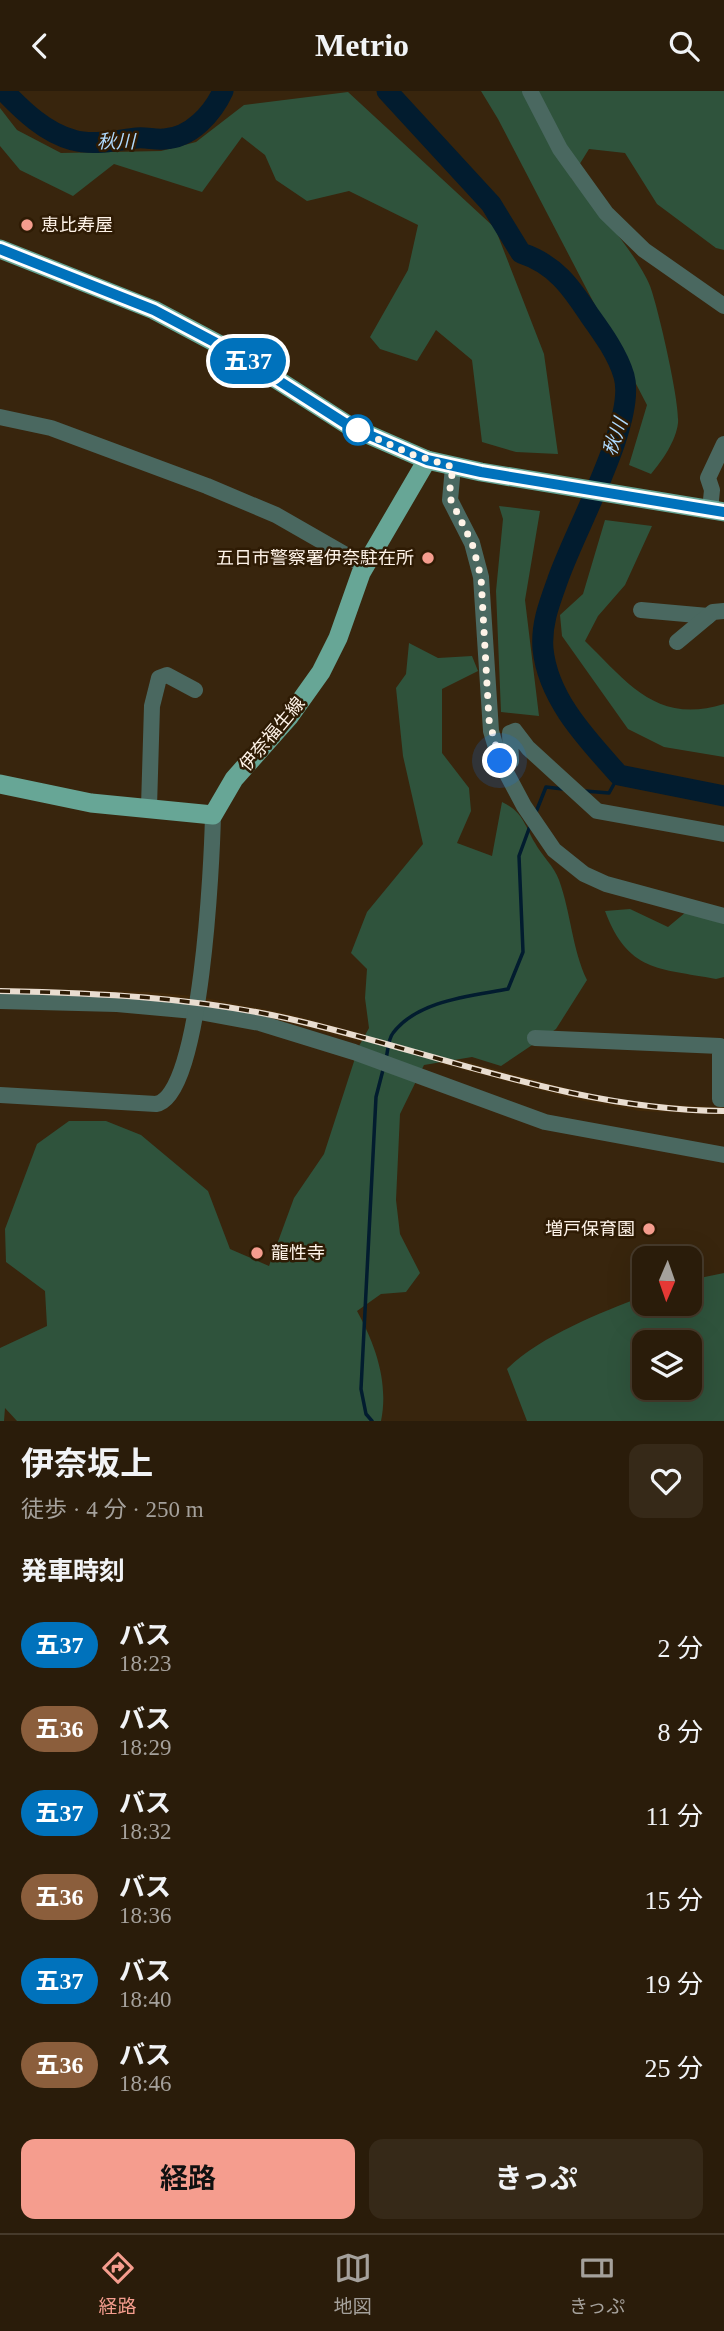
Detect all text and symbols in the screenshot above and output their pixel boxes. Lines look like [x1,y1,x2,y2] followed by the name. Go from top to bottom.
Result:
[21,27,59,65] icon: back
[315,27,409,63] text: Metrio
[665,27,703,65] icon: search
[97,131,137,152] water label: 秋川
[41,215,113,235] place label: 恵比寿屋
[19,217,35,233] marker: 恵比寿屋
[208,338,288,384] line badge: 五37
[224,348,272,374] text: 五37
[599,414,632,458] water label: 秋川
[343,415,373,445] unlabelled marker
[216,548,414,568] place label: 五日市警察署伊奈駐在所
[420,550,436,566] marker: 五日市警察署伊奈駐在所
[235,693,309,775] street label: 伊奈福生線
[482,743,517,778] your location
[545,1219,635,1239] place label: 増戸保育園
[641,1221,657,1237] marker: 増戸保育園
[271,1243,325,1263] place label: 龍性寺
[249,1245,265,1261] marker: 龍性寺
[632,1246,702,1316] north arrow
[632,1246,702,1400] map controls
[632,1330,702,1400] button: layers
[629,1444,703,1518] button: heart
[21,1446,153,1482] text: 伊奈坂上
[21,1497,204,1522] text: 徒歩 · 4 分 · 250 m
[21,1557,125,1586] text: 発車時刻
[119,1621,171,1650] text: バス
[36,1632,84,1658] text: 五37
[657,1634,703,1663] text: 2 分
[119,1651,171,1676] text: 18:23
[119,1705,171,1734] text: バス
[36,1716,84,1742] text: 五36
[657,1718,703,1747] text: 8 分
[119,1735,171,1760] text: 18:29
[119,1789,171,1818] text: バス
[36,1800,84,1826] text: 五37
[645,1802,703,1831] text: 11 分
[119,1819,171,1844] text: 18:32
[119,1873,171,1902] text: バス
[36,1884,84,1910] text: 五36
[644,1886,703,1915] text: 15 分
[119,1903,171,1928] text: 18:36
[119,1957,171,1986] text: バス
[36,1968,84,1994] text: 五37
[644,1970,703,1999] text: 19 分
[119,1987,171,2012] text: 18:40
[119,2041,171,2070] text: バス
[36,2052,84,2078] text: 五36
[644,2054,703,2083] text: 25 分
[119,2071,171,2096] text: 18:46
[21,2139,355,2219] button: 経路
[369,2139,703,2219] button: きっぷ
[99,2249,137,2318] tab: 経路
[334,2249,372,2318] tab: 地図
[569,2249,625,2318] tab: きっぷ

